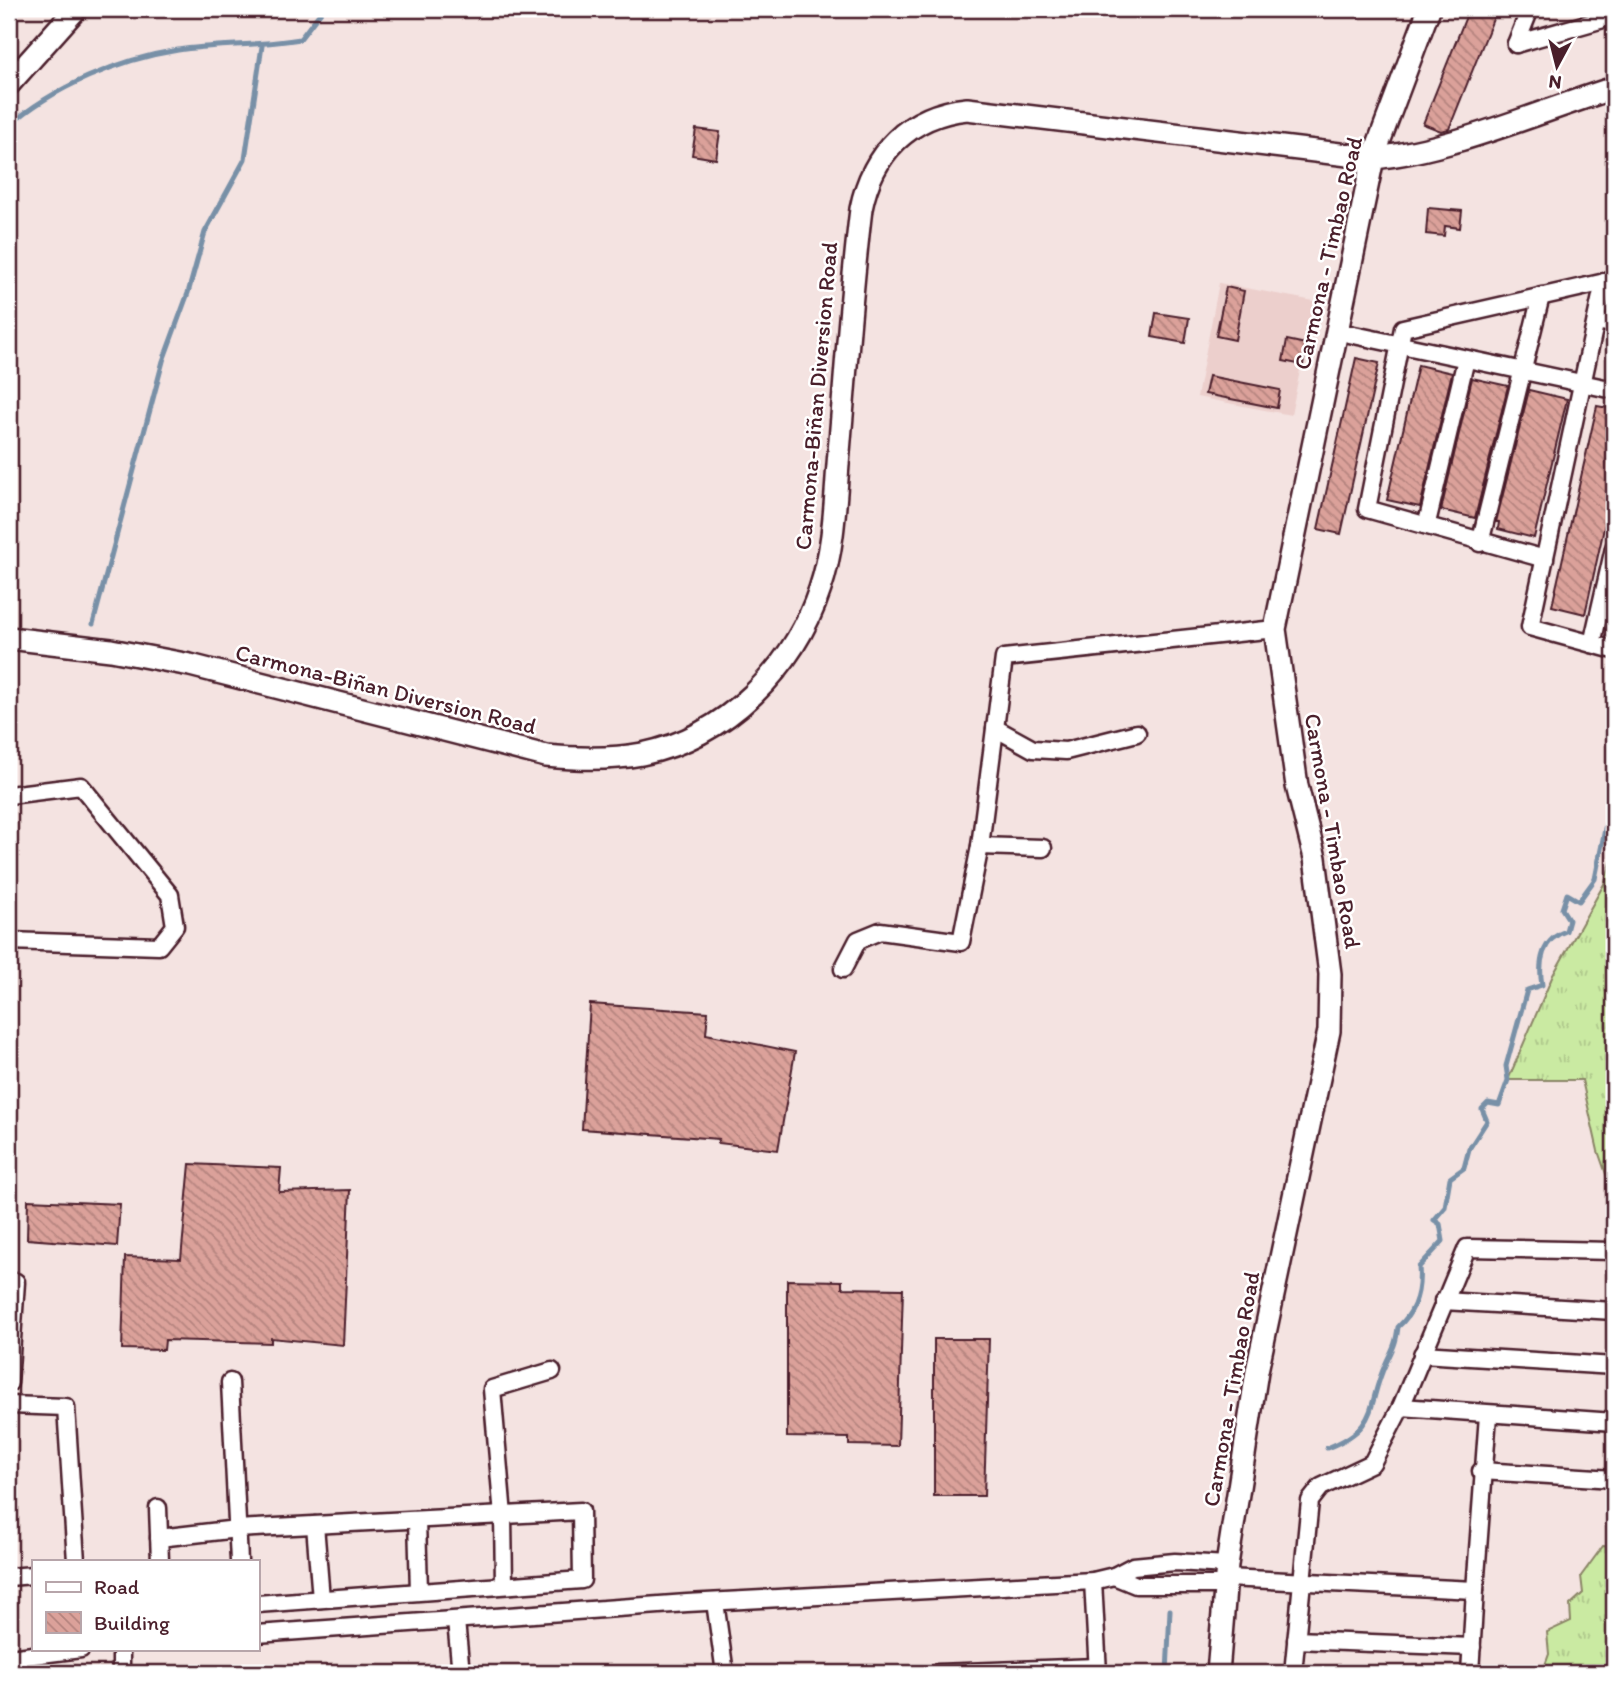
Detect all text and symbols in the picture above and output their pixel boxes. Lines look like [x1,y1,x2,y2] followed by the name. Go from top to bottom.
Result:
[1522,32,1592,102] north arrow
[1547,70,1563,95] text: N
[1288,133,1369,372] street label: Carmona - Timbao Road
[789,240,843,551] street label: Carmona-Biñan Diversion Road
[233,638,540,740] street label: Carmona-Biñan Diversion Road
[1299,711,1368,951] street label: Carmona - Timbao Road
[1197,1269,1266,1509] street label: Carmona - Timbao Road
[32,1560,259,1650] legend
[94,1574,140,1599] text: Road
[94,1610,170,1635] text: Building

